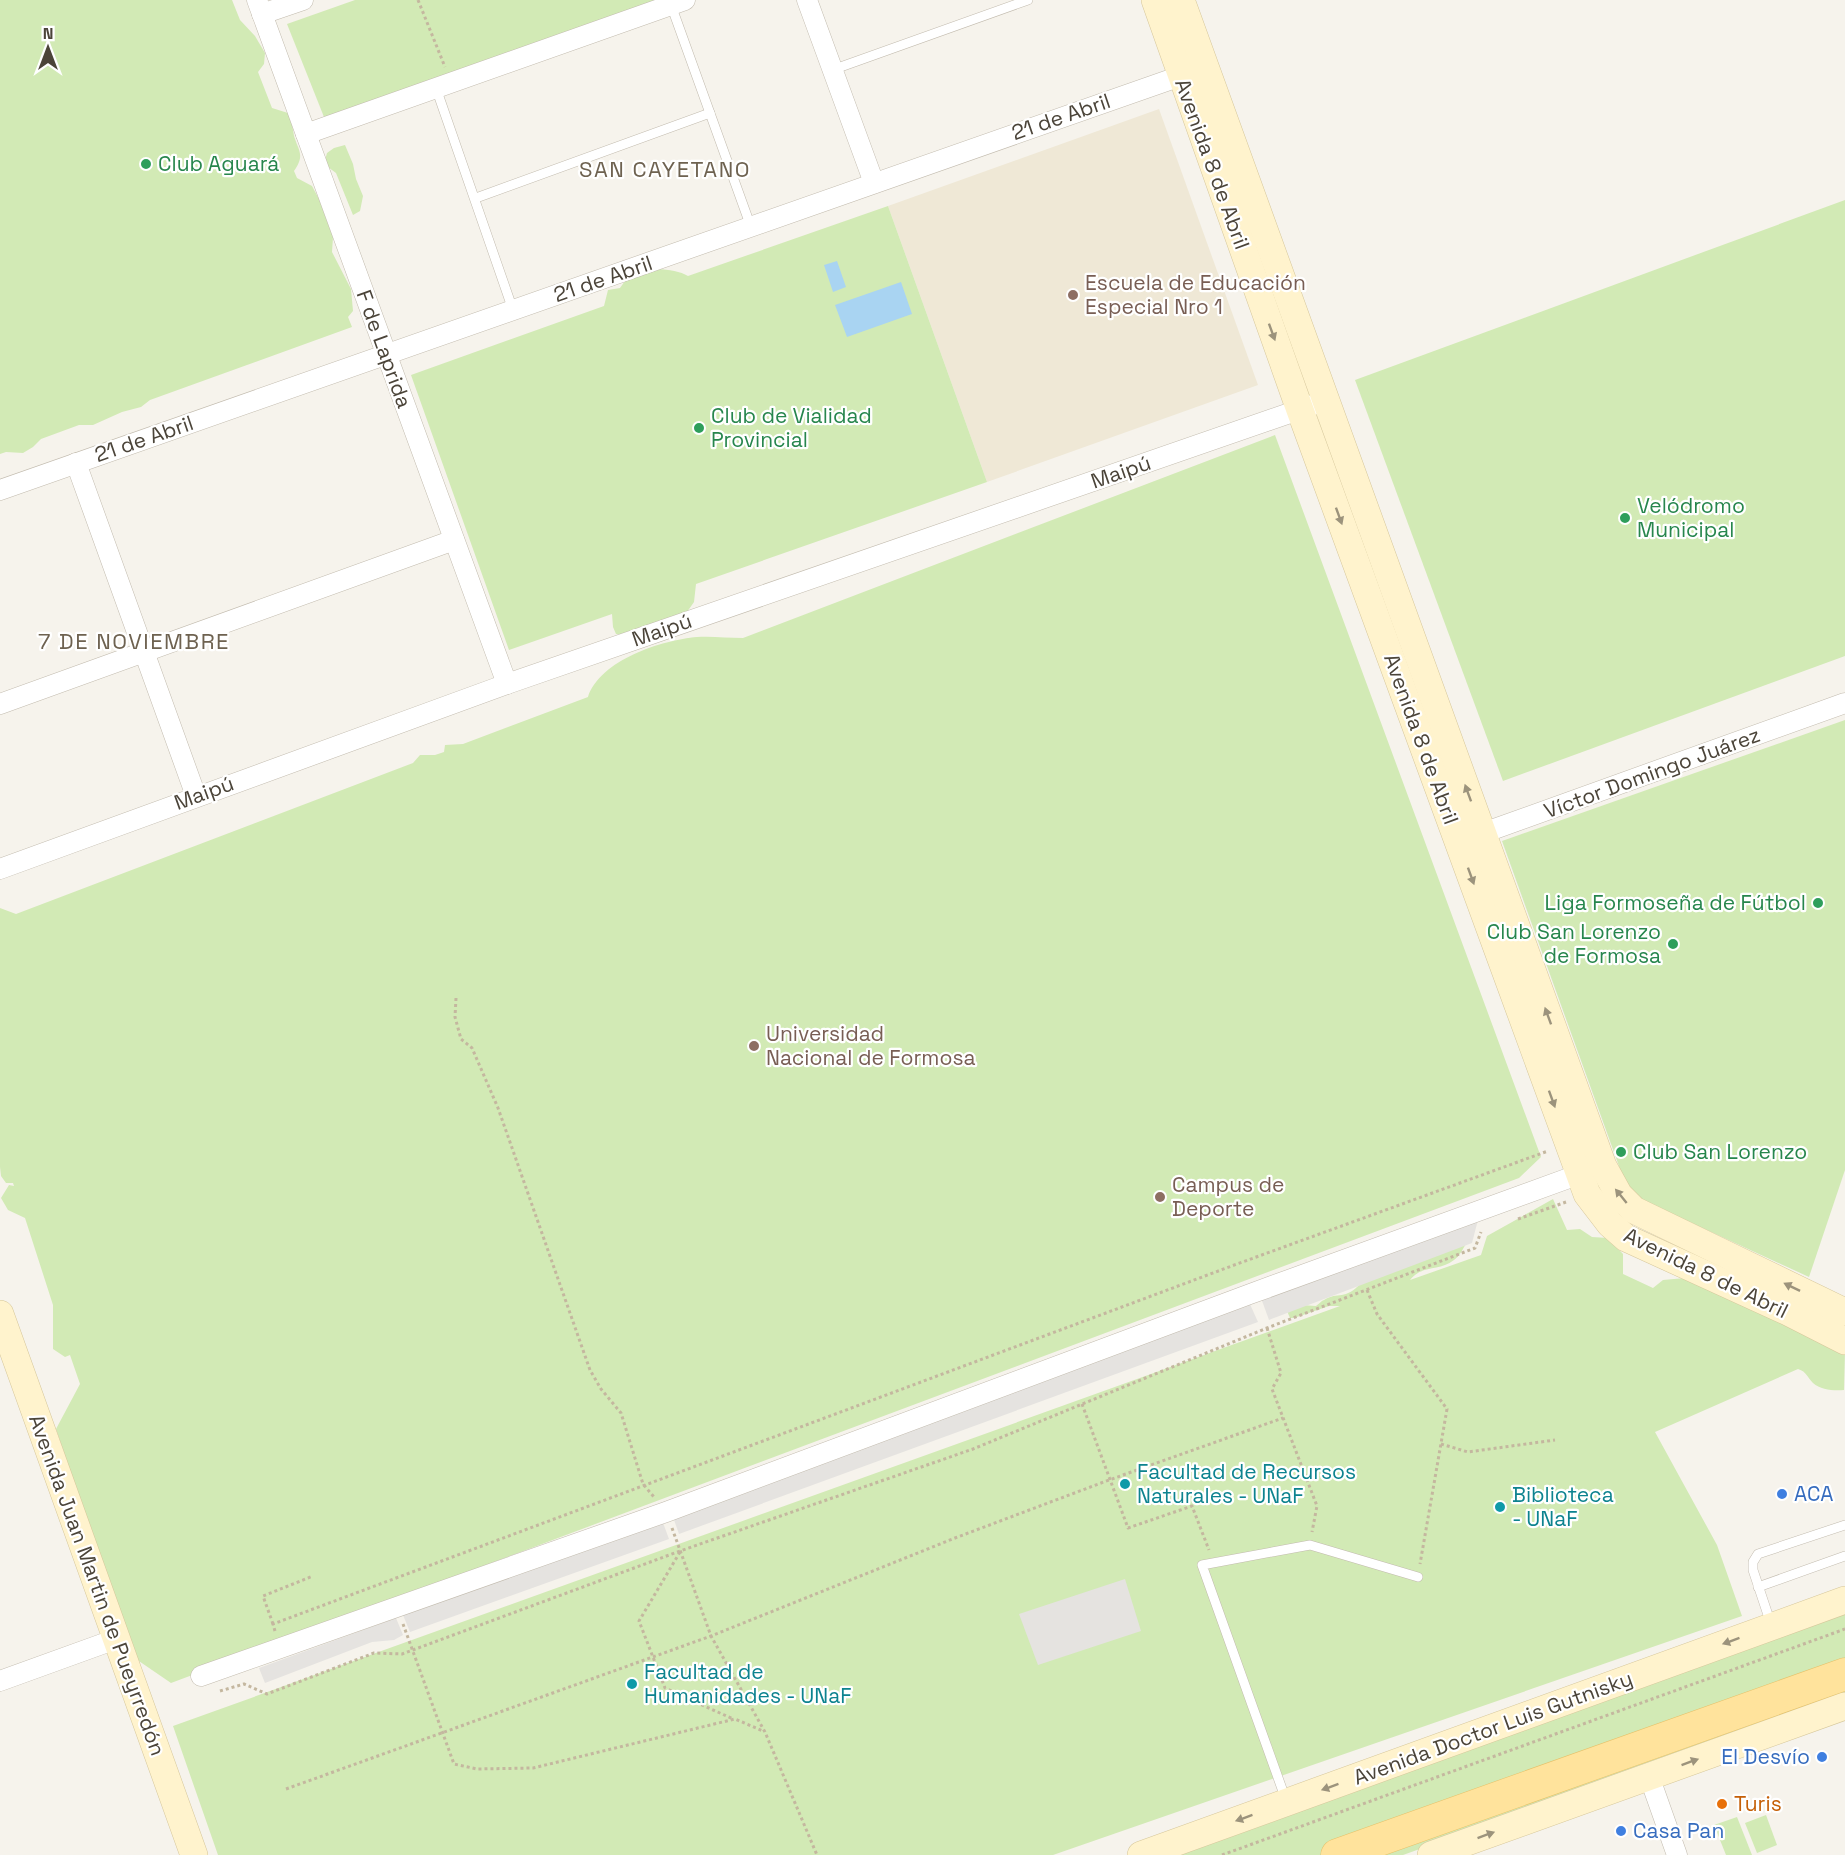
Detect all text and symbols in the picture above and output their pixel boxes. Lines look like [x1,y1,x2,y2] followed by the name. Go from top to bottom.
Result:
[18,18,78,78] north arrow
[43,23,53,44] text: N
[1169,75,1256,253] street label: Avenida 8 de Abril
[1008,87,1114,146] street label: 21 de Abril
[158,150,279,177] place label: Club Aguará
[579,155,751,183] district label: SAN CAYETANO
[139,157,153,171] marker: Club Aguará
[550,249,656,308] street label: 21 de Abril
[1085,269,1306,320] place label: Escuela de Educación Especial Nro 1
[351,286,418,412] street label: F de Laprida
[1066,288,1080,302] marker: Escuela de Educación Especial Nro 1
[1268,323,1278,341] one-way arrow
[711,402,872,453] place label: Club de Vialidad Provincial
[91,409,197,468] street label: 21 de Abril
[692,421,706,435] marker: Club de Vialidad Provincial
[1087,449,1154,494] street label: Maipú
[1637,492,1745,543] place label: Velódromo Municipal
[1334,507,1344,525] one-way arrow
[1618,511,1632,525] marker: Velódromo Municipal
[628,607,695,652] street label: Maipú
[38,627,230,655] district label: 7 DE NOVIEMBRE
[1378,650,1465,828] street label: Avenida 8 de Abril
[1540,721,1764,824] street label: Víctor Domingo Juárez
[170,769,237,816] street label: Maipú
[1462,784,1472,802] one-way arrow
[1467,867,1476,885] one-way arrow
[1545,889,1806,916] place label: Liga Formoseña de Fútbol
[1811,896,1825,910] marker: Liga Formoseña de Fútbol
[1487,918,1661,969] place label: Club San Lorenzo de Formosa
[1666,937,1680,951] marker: Club San Lorenzo de Formosa
[1543,1007,1553,1025] one-way arrow
[766,1020,975,1071] place label: Universidad Nacional de Formosa
[747,1039,761,1053] marker: Universidad Nacional de Formosa
[1548,1090,1558,1108] one-way arrow
[1633,1138,1807,1165] place label: Club San Lorenzo
[1614,1145,1628,1159] marker: Club San Lorenzo
[1172,1171,1284,1222] place label: Campus de Deporte
[1615,1188,1628,1204] one-way arrow
[1153,1190,1167,1204] marker: Campus de Deporte
[1620,1221,1793,1324] street label: Avenida 8 de Abril
[1784,1283,1801,1292] one-way arrow
[23,1411,172,1759] street label: Avenida Juan Martin de Pueyrredón
[1137,1458,1356,1509] place label: Facultad de Recursos Naturales - UNaF
[1118,1477,1132,1491] marker: Facultad de Recursos Naturales - UNaF
[1794,1480,1834,1507] place label: ACA
[1512,1481,1614,1532] place label: Biblioteca - UNaF
[1775,1487,1789,1501] marker: ACA
[1493,1500,1507,1514] marker: Biblioteca - UNaF
[1722,1637,1740,1647] one-way arrow
[644,1658,852,1709] place label: Facultad de Humanidades - UNaF
[1349,1664,1636,1791] street label: Avenida Doctor Luis Gutnisky
[625,1677,639,1691] marker: Facultad de Humanidades - UNaF
[1721,1743,1810,1770] place label: El Desvío
[1815,1750,1829,1764] marker: El Desvío
[1681,1757,1699,1767] one-way arrow
[1321,1782,1339,1792] one-way arrow
[1734,1790,1782,1817] place label: Turis
[1715,1797,1729,1811] marker: Turis
[1234,1813,1252,1823] one-way arrow
[1633,1817,1724,1844] place label: Casa Pan
[1614,1824,1628,1838] marker: Casa Pan
[1478,1830,1496,1840] one-way arrow

